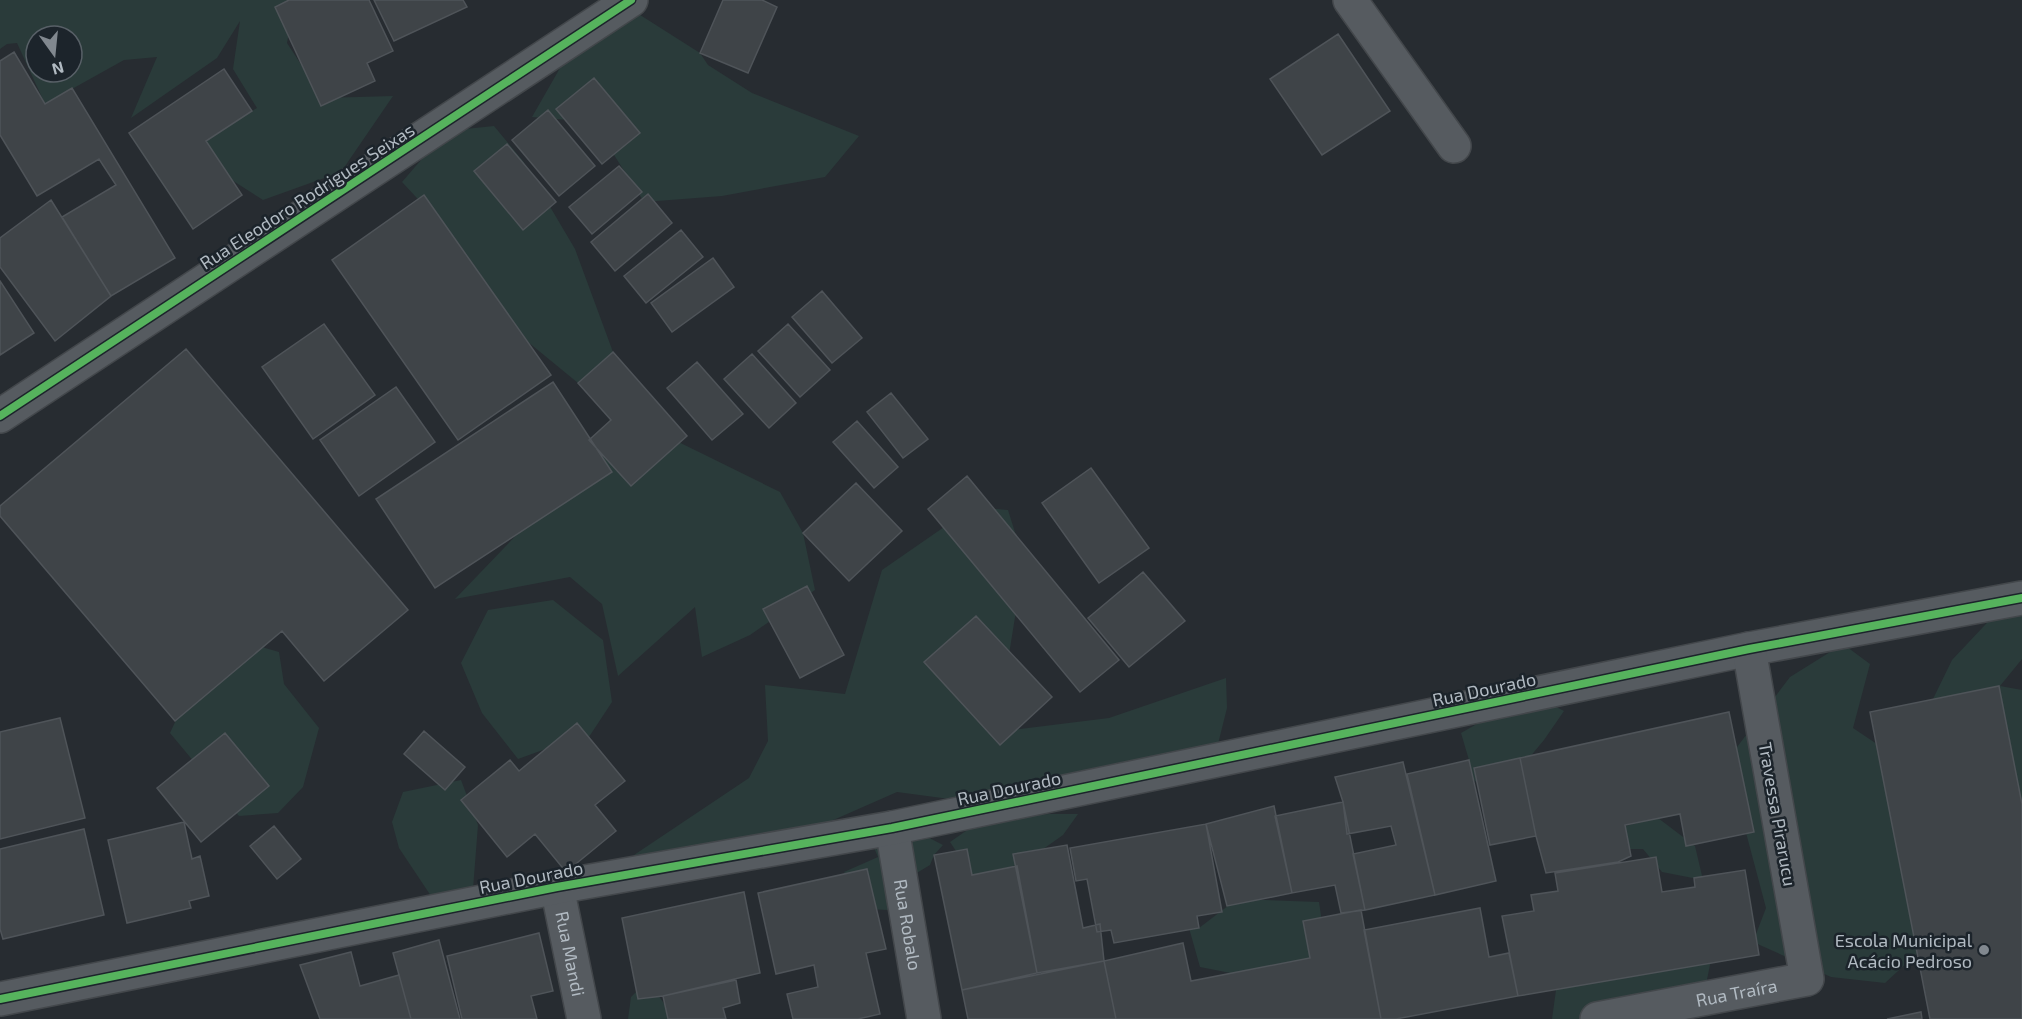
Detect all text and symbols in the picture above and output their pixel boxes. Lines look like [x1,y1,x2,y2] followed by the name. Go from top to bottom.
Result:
[24,24,84,84] north arrow
[50,58,66,80] text: N
[196,118,418,274] street label: Rua Eleodoro Rodrigues Seixas
[1430,667,1538,711] street label: Rua Dourado
[1755,740,1801,888] street label: Travessa Pirarucu
[955,766,1063,810] street label: Rua Dourado
[477,856,585,898] street label: Rua Dourado
[890,877,927,972] street label: Rua Robalo
[551,909,590,998] street label: Rua Mandi
[1835,929,1973,972] place label: Escola Municipal Acácio Pedroso
[1977,943,1991,957] marker: Escola Municipal Acácio Pedroso
[1694,974,1779,1011] street label: Rua Traíra

